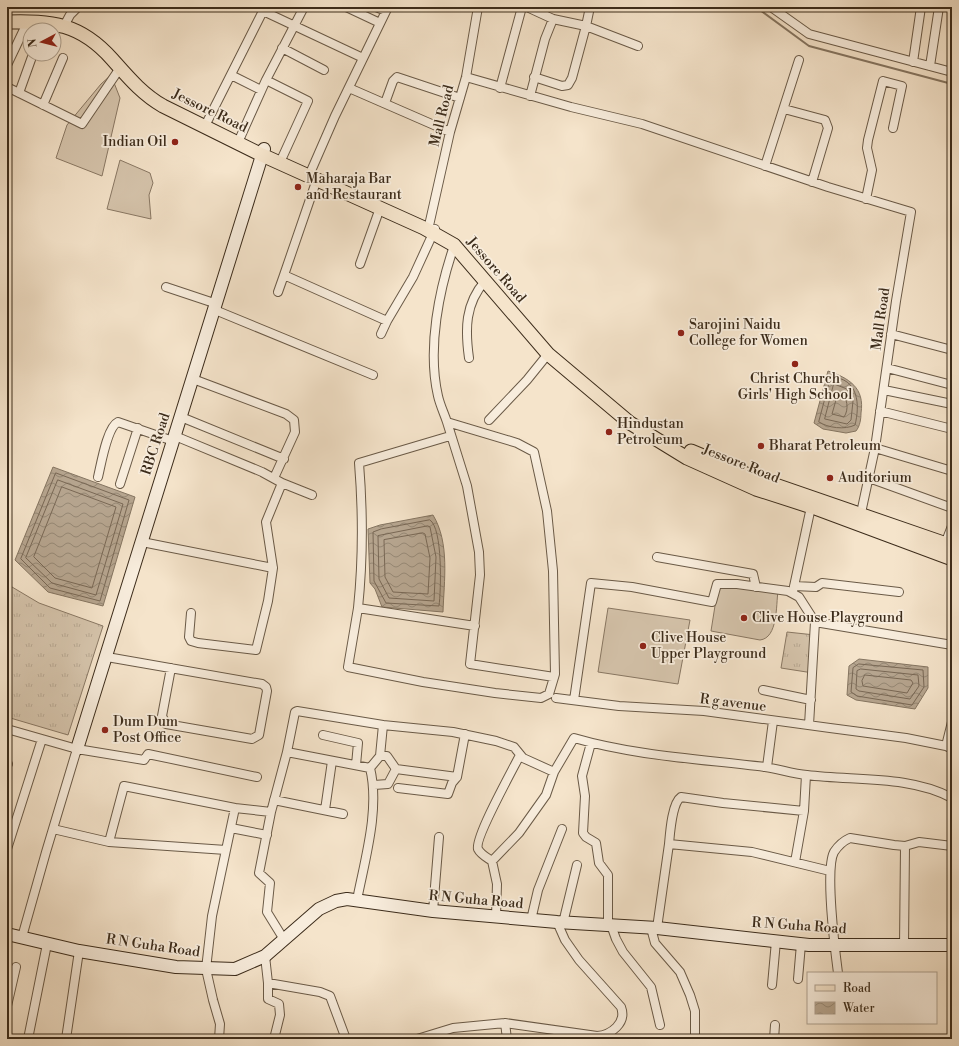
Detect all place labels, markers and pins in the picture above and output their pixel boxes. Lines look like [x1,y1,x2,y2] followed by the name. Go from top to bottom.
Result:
[103,133,167,151] place label: Indian Oil
[170,137,180,147] marker: Indian Oil
[306,170,402,204] place label: Maharaja Bar and Restaurant
[293,182,303,192] marker: Maharaja Bar and Restaurant
[689,316,808,350] place label: Sarojini Naidu College for Women
[676,328,686,338] marker: Sarojini Naidu College for Women
[790,359,800,369] marker: Christ Church Girls' High School
[738,370,852,404] place label: Christ Church Girls' High School
[617,415,685,449] place label: Hindustan Petroleum
[604,427,614,437] marker: Hindustan Petroleum
[768,437,881,455] place label: Bharat Petroleum
[756,441,766,451] marker: Bharat Petroleum
[837,469,912,487] place label: Auditorium
[825,473,835,483] marker: Auditorium
[752,609,903,627] place label: Clive House Playground
[739,613,749,623] marker: Clive House Playground
[651,629,766,663] place label: Clive House Upper Playground
[638,641,648,651] marker: Clive House Upper Playground
[113,713,181,747] place label: Dum Dum Post Office
[100,725,110,735] marker: Dum Dum Post Office

